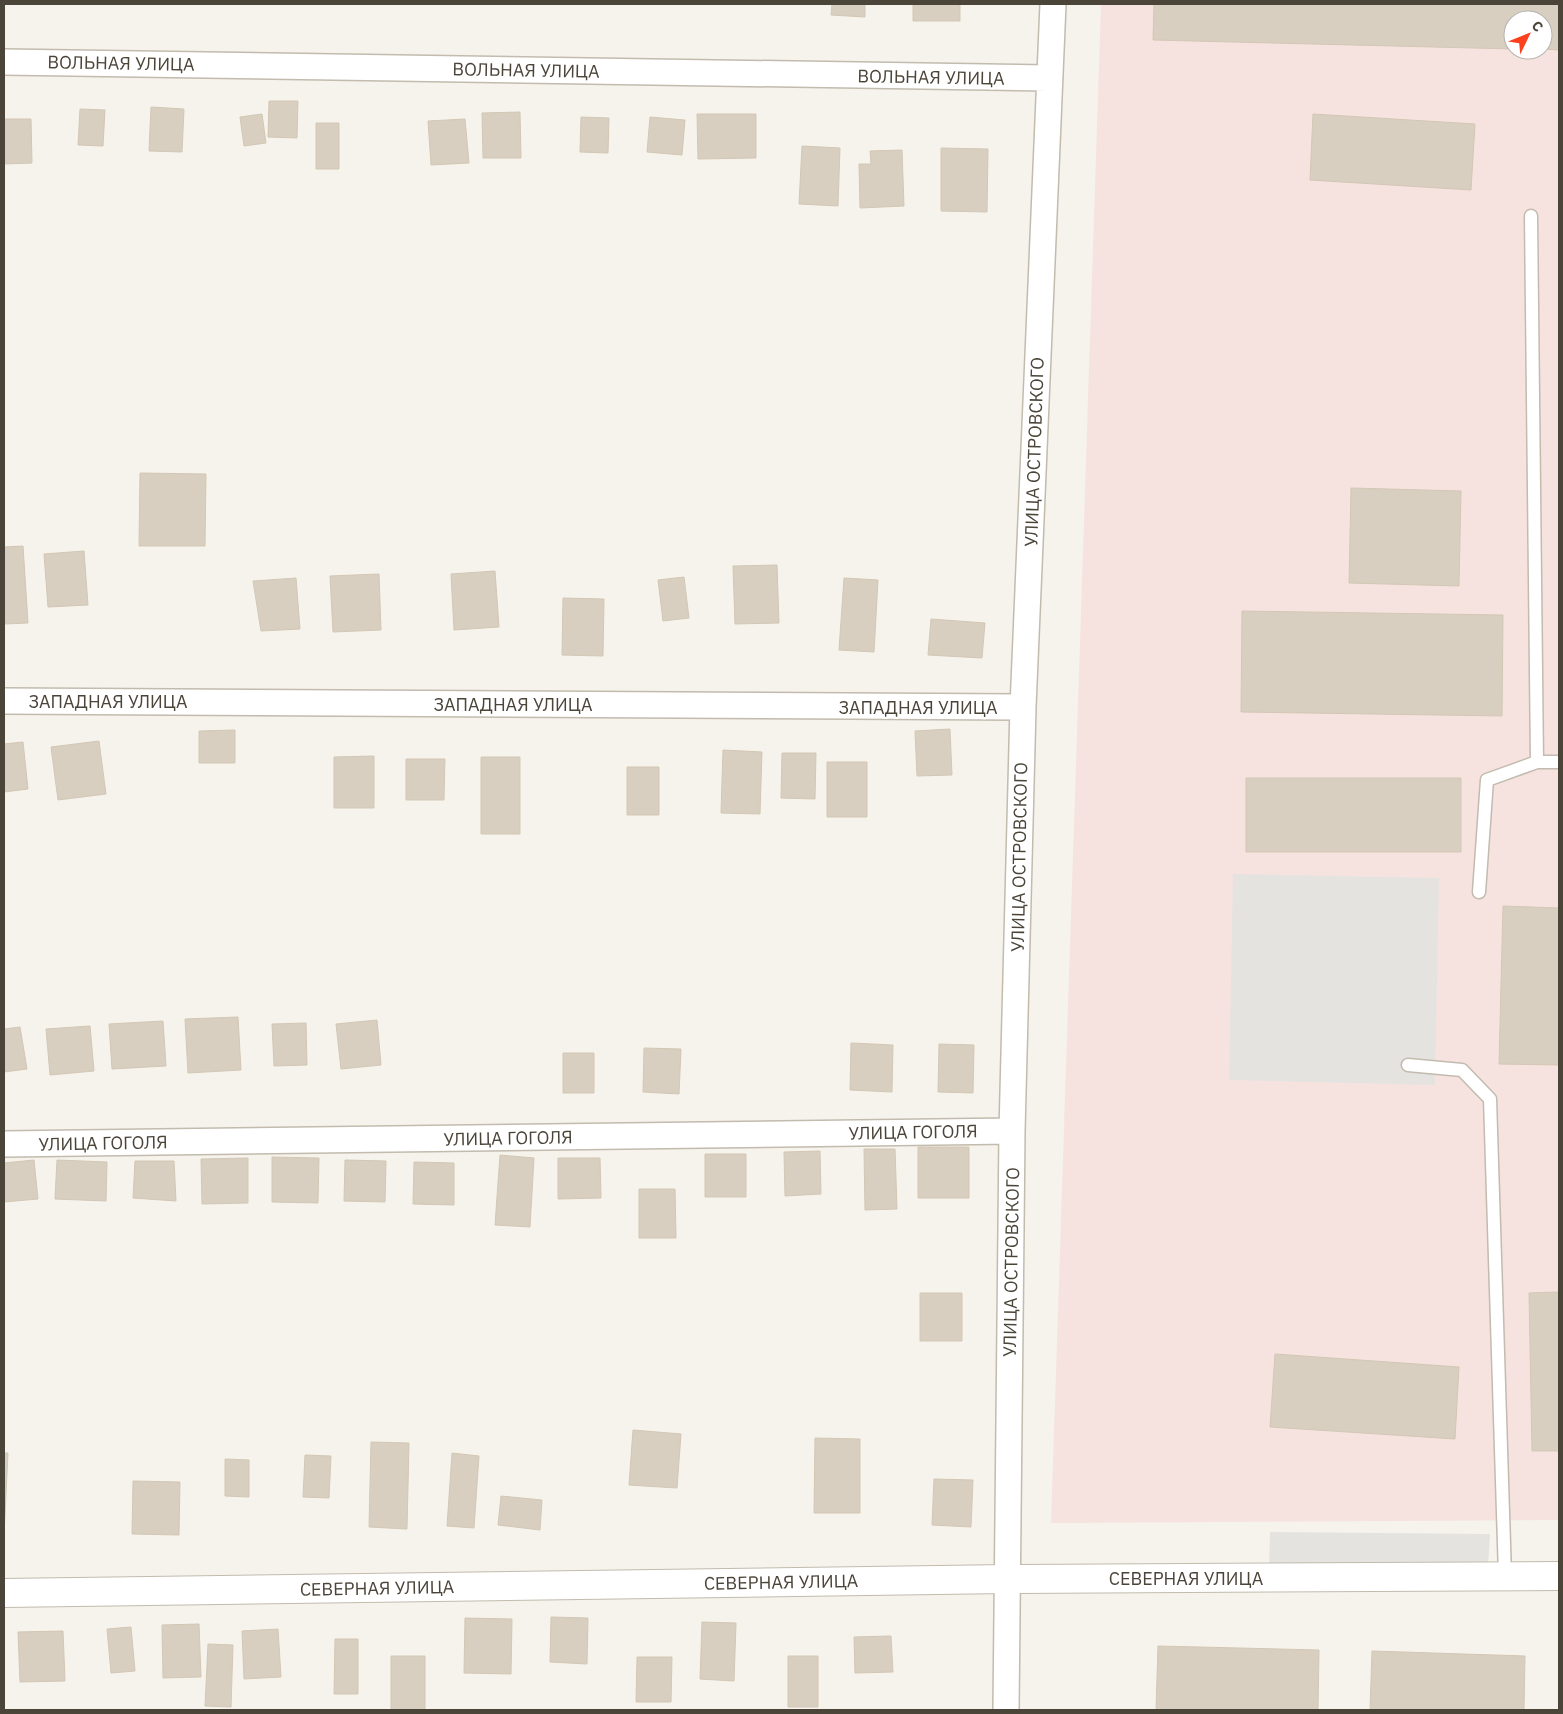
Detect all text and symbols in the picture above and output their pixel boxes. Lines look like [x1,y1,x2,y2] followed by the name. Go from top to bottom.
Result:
[1503,10,1553,60] north arrow
[1528,17,1547,36] text: С
[47,50,195,76] street label: ВОЛЬНАЯ УЛИЦА
[452,57,600,83] street label: ВОЛЬНАЯ УЛИЦА
[857,64,1005,90] street label: ВОЛЬНАЯ УЛИЦА
[1019,357,1049,547] street label: УЛИЦА ОСТРОВСКОГО
[29,690,188,713] street label: ЗАПАДНАЯ УЛИЦА
[434,693,593,716] street label: ЗАПАДНАЯ УЛИЦА
[839,696,998,719] street label: ЗАПАДНАЯ УЛИЦА
[1006,762,1032,952] street label: УЛИЦА ОСТРОВСКОГО
[848,1119,978,1145] street label: УЛИЦА ГОГОЛЯ
[443,1125,573,1151] street label: УЛИЦА ГОГОЛЯ
[38,1130,168,1156] street label: УЛИЦА ГОГОЛЯ
[998,1167,1024,1357] street label: УЛИЦА ОСТРОВСКОГО
[1109,1567,1264,1590] street label: СЕВЕРНАЯ УЛИЦА
[704,1569,859,1595] street label: СЕВЕРНАЯ УЛИЦА
[300,1575,455,1601] street label: СЕВЕРНАЯ УЛИЦА

